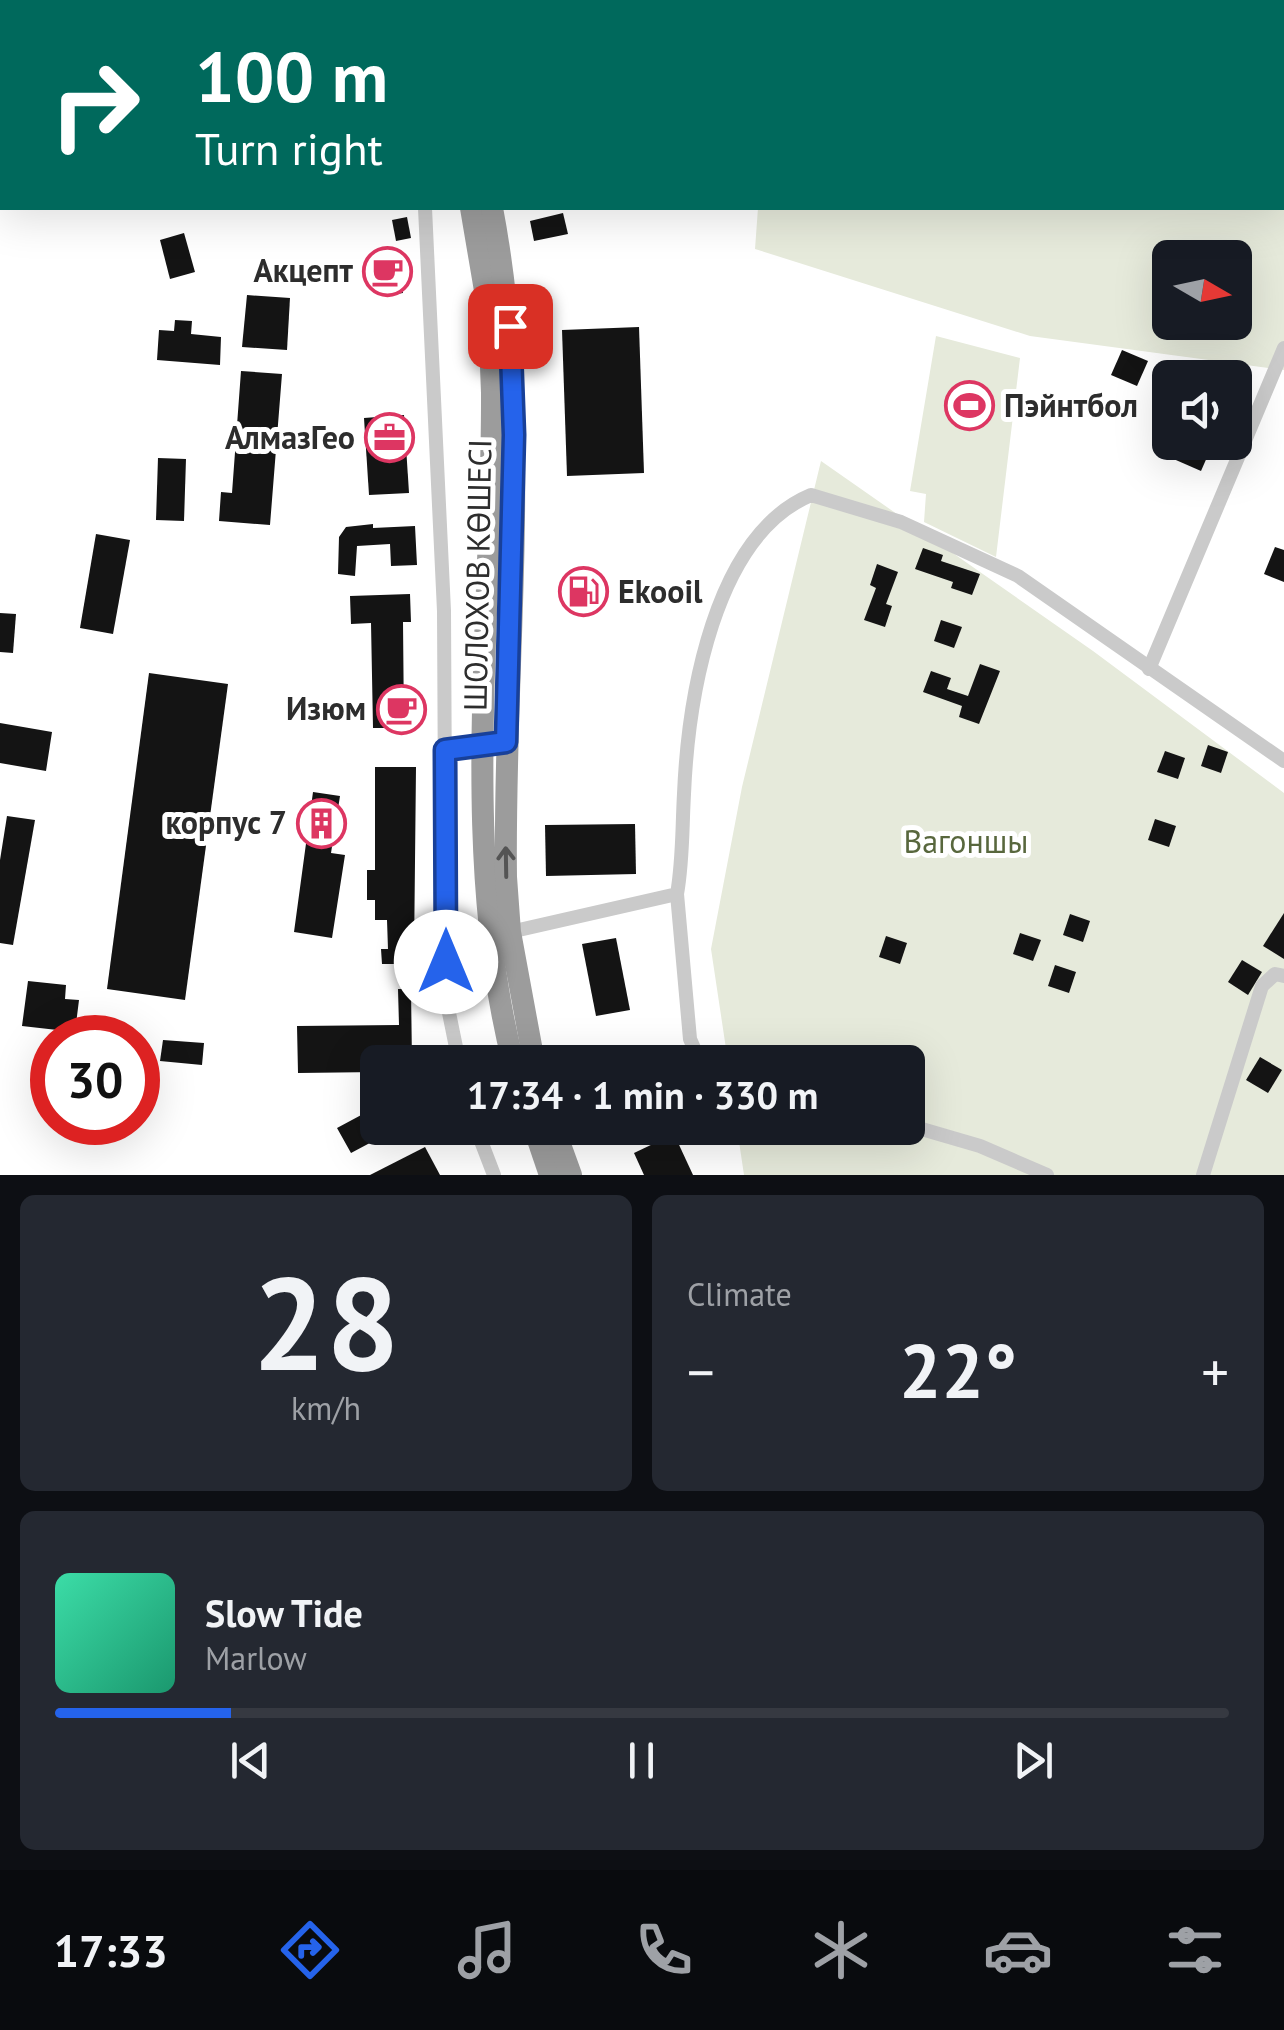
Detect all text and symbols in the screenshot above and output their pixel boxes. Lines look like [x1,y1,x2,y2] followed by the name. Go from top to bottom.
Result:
[195,31,388,121] text: 100 m
[30,40,160,170] icon: right
[195,119,383,177] text: Turn right
[1152,240,1252,340] north arrow
[1152,240,1252,460] map controls
[362,245,414,297] cafe icon: Акцепт
[253,249,354,291] place label: Акцепт
[468,284,553,369] pin
[483,299,538,354] icon: arrive
[1152,360,1252,460] button: sound
[943,380,995,432] sports icon: Пэйнтбол
[1004,384,1138,426] place label: Пэйнтбол
[364,412,416,464] office icon: АлмазГео
[225,416,355,458] place label: АлмазГео
[454,438,500,711] street label: ШОЛОХОВ КӨШЕСІ
[557,566,609,618] fuel station icon: Ekooil
[618,570,703,612] place label: Ekooil
[375,683,427,735] cafe icon: Изюм
[286,687,366,729] place label: Изюм
[296,797,348,849] building icon: корпус 7
[165,801,287,843] place label: корпус 7
[904,820,1028,862] park label: Вагоншы
[496,847,516,880] one-way arrow
[394,910,498,1014] position arrow
[30,1015,160,1145] speed limit sign: 30
[467,1070,818,1119] text: 17:34 · 1 min · 330 m
[252,1238,400,1406] text: 28
[687,1273,792,1315] text: Climate
[899,1322,1017,1419] text: 22°
[687,1336,715,1407] text: −
[1201,1336,1229,1407] text: +
[291,1387,361,1429] text: km/h
[205,1588,363,1637] text: Slow Tide
[205,1637,307,1679] text: Marlow
[223,1733,278,1788] icon: previous
[614,1733,669,1788] icon: pause
[1006,1733,1061,1788] icon: next
[275,1915,345,1985] icon: directions
[452,1915,522,1985] icon: music
[629,1915,699,1985] icon: phone
[806,1915,876,1985] icon: climate
[983,1915,1053,1985] icon: car
[1160,1915,1230,1985] icon: filters
[54,1921,168,1979] text: 17:33

